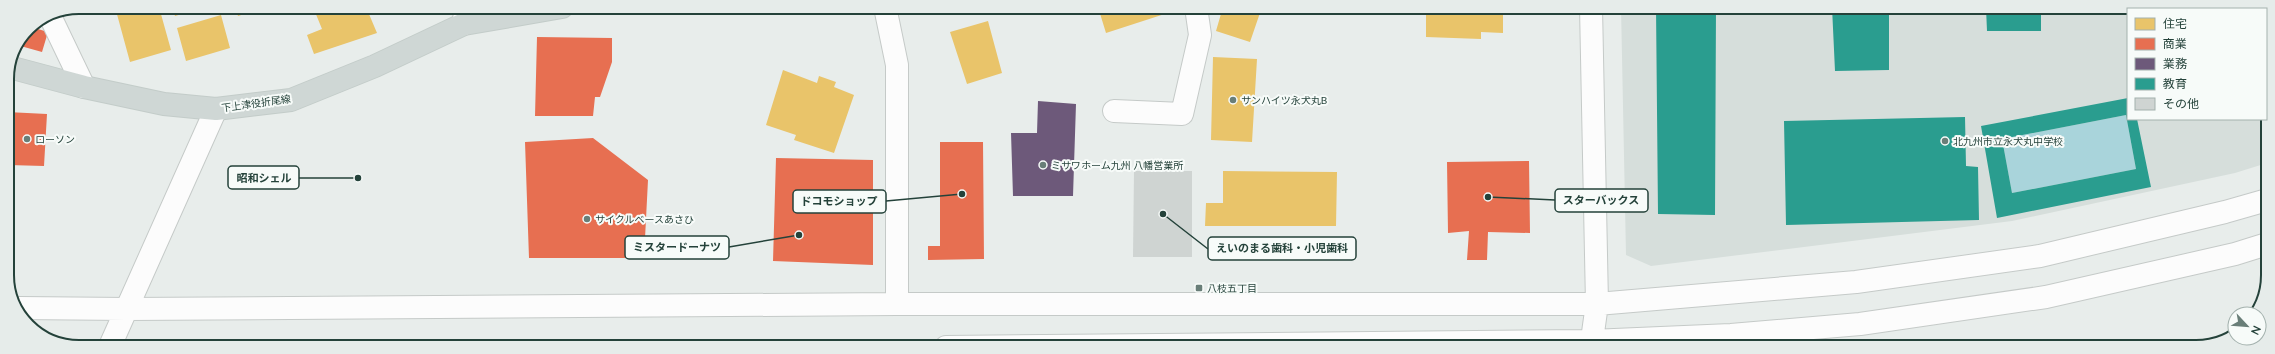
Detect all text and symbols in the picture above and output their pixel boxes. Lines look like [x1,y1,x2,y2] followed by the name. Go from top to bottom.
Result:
[2127,8,2267,120] legend
[2163,16,2187,31] text: 住宅
[2163,36,2187,51] text: 商業
[2163,56,2187,71] text: 業務
[2163,76,2187,91] text: 教育
[221,92,291,114] street label: 下上津役折尾線
[1241,94,1327,106] place label: サンハイツ永犬丸B
[1228,95,1238,105] marker: サンハイツ永犬丸B
[2163,96,2199,111] text: その他
[35,133,75,145] place label: ローソン
[22,134,32,144] marker: ローソン
[1953,135,2063,147] place label: 北九州市立永犬丸中学校
[1940,136,1950,146] marker: 北九州市立永犬丸中学校
[1051,159,1183,171] place label: ミサワホーム九州 八幡営業所
[1038,160,1048,170] marker: ミサワホーム九州 八幡営業所
[228,166,299,189] callout: 昭和シェル
[237,171,292,184] text: 昭和シェル
[1555,189,1648,212] callout: スターバックス
[793,190,886,213] callout: ドコモショップ
[1563,193,1639,206] text: スターバックス
[801,194,878,207] text: ドコモショップ
[595,213,694,225] place label: サイクルベースあさひ
[582,214,592,224] marker: サイクルベースあさひ
[625,236,729,259] callout: ミスタードーナツ
[1208,237,1356,260] callout: えいのまる歯科・小児歯科
[633,240,721,253] text: ミスタードーナツ
[1216,241,1348,254] text: えいのまる歯科・小児歯科
[1207,282,1257,294] place label: 八枝五丁目
[1194,283,1204,293] marker: 八枝五丁目
[2227,306,2267,346] north arrow
[2249,324,2264,337] text: N

